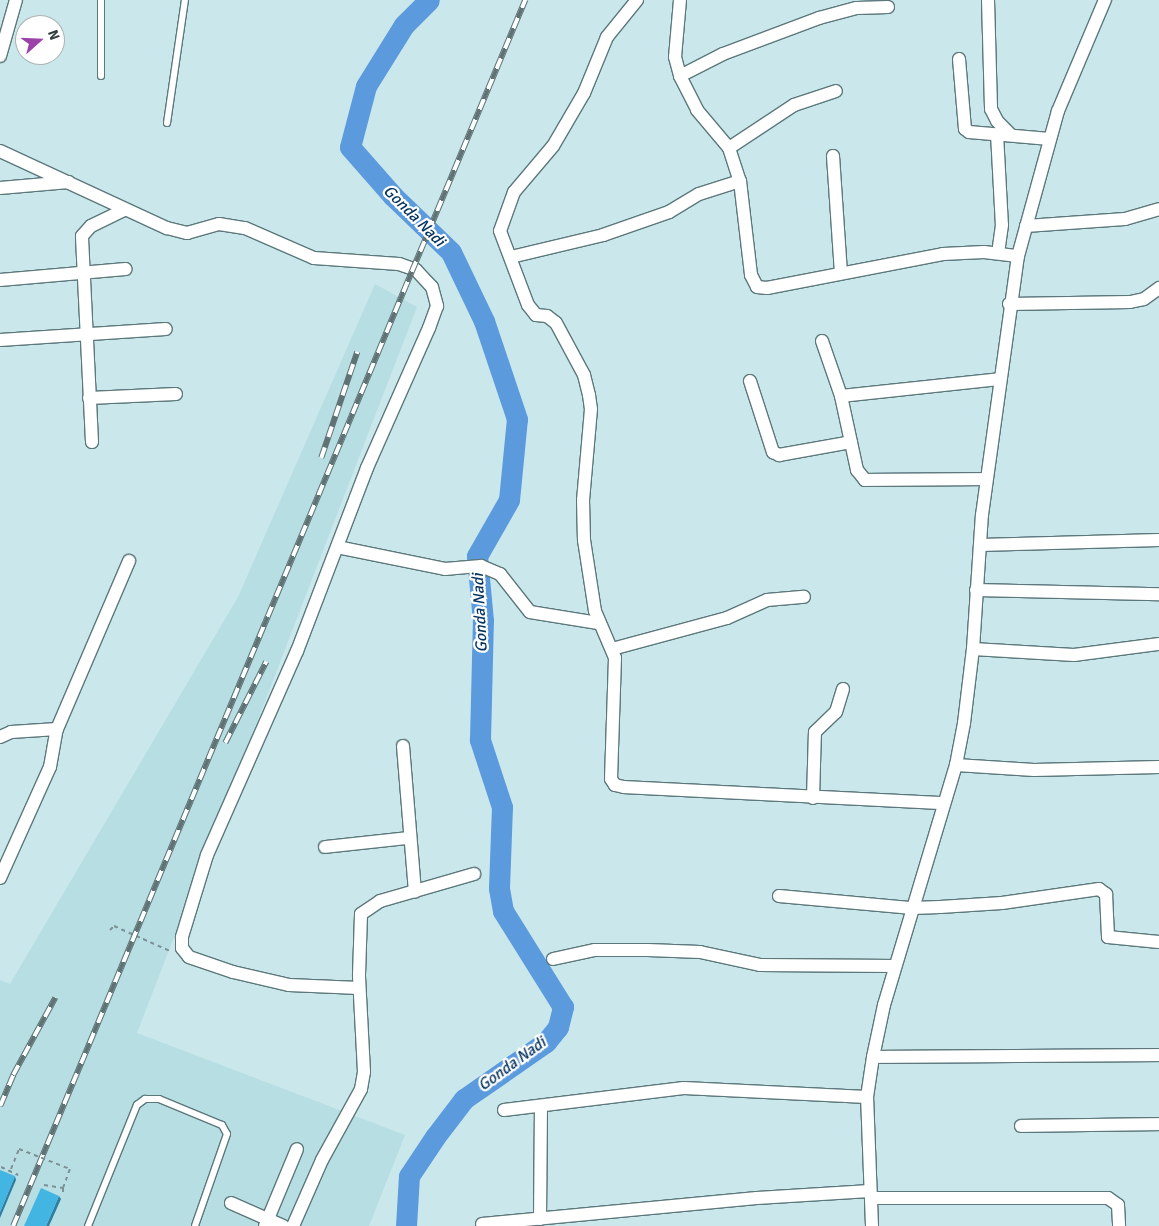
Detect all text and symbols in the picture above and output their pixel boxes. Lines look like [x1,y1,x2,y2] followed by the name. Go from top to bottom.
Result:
[15,15,65,65] north arrow
[44,28,63,43] text: N
[379,181,449,251] water label: Gonda Nadi
[468,573,492,653] water label: Gonda Nadi
[474,1033,550,1095] water label: Gonda Nadi

